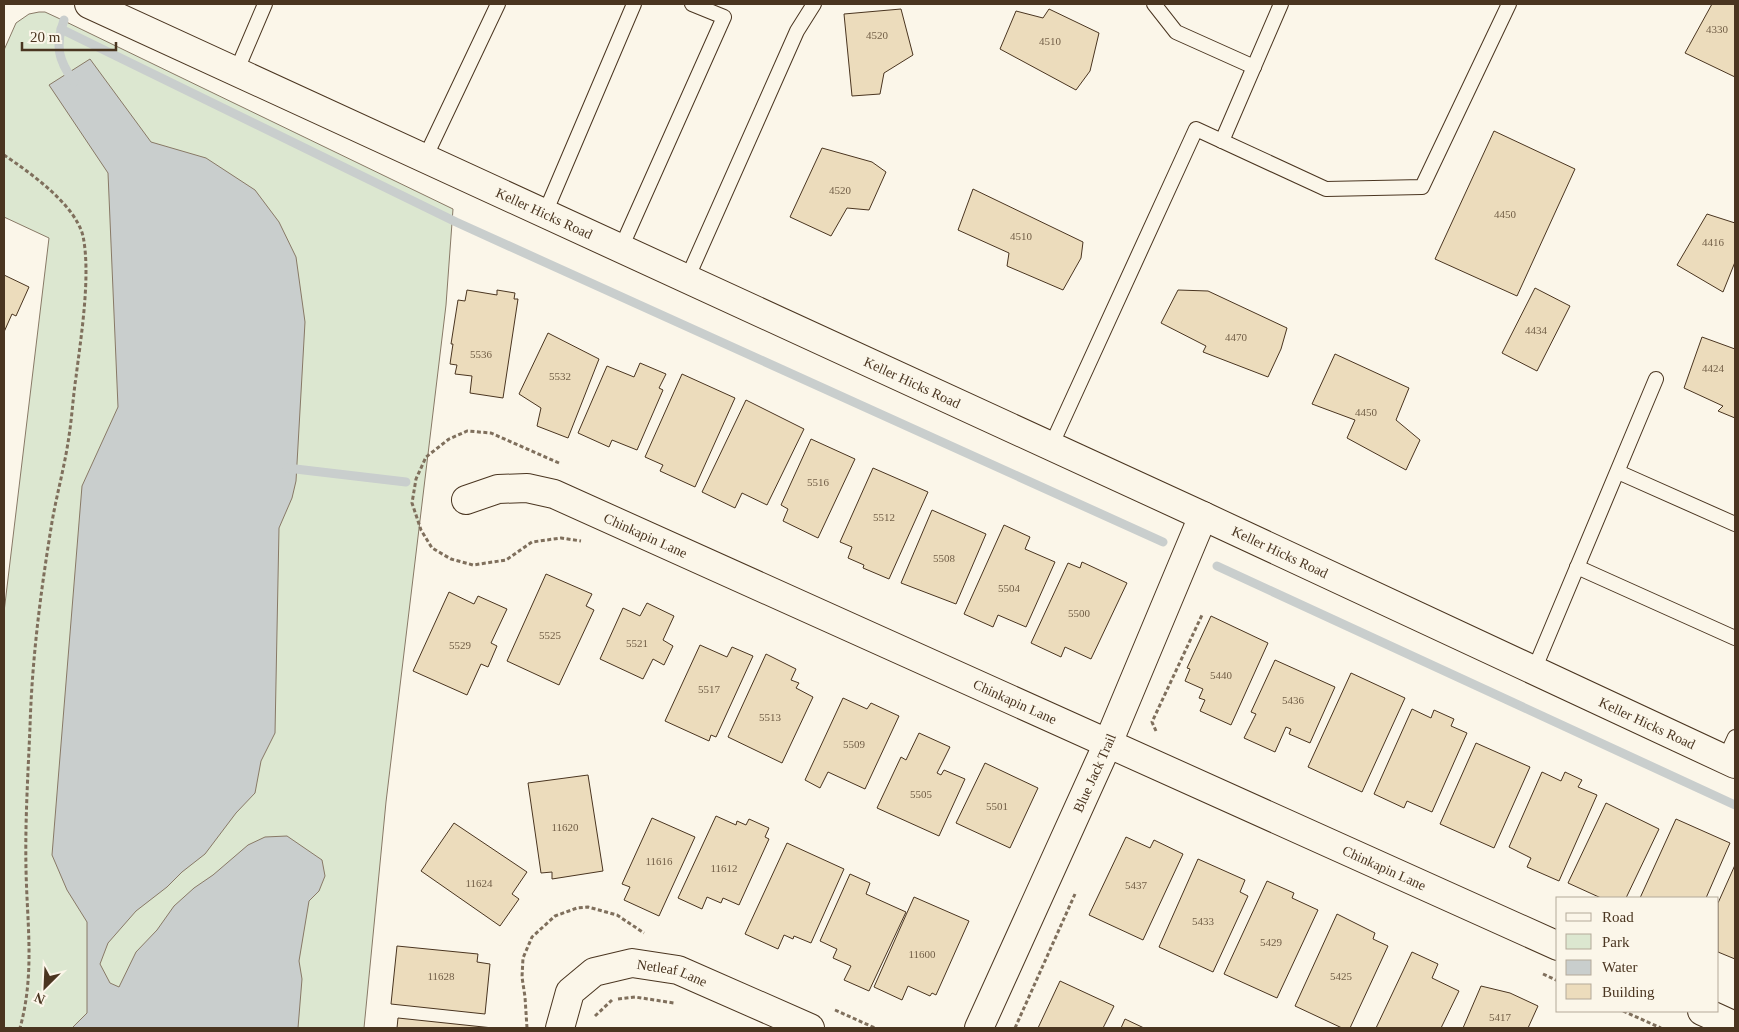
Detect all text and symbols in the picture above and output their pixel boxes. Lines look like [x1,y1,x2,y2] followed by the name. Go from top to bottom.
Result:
[22,20,116,52] scale bar
[1706,23,1729,35] house number: 4330
[30,29,61,45] text: 20 m
[866,29,889,41] house number: 4520
[1039,35,1062,47] house number: 4510
[829,184,852,196] house number: 4520
[494,185,595,242] street label: Keller Hicks Road
[1494,208,1517,220] house number: 4450
[1010,230,1033,242] house number: 4510
[1702,236,1725,248] house number: 4416
[1525,324,1548,336] house number: 4434
[1225,331,1248,343] house number: 4470
[470,348,493,360] house number: 5536
[862,354,963,411] street label: Keller Hicks Road
[1702,362,1725,374] house number: 4424
[549,370,571,382] house number: 5532
[1355,406,1378,418] house number: 4450
[807,476,830,488] house number: 5516
[602,510,690,561] street label: Chinkapin Lane
[873,511,895,523] house number: 5512
[1230,523,1330,581] street label: Keller Hicks Road
[933,552,956,564] house number: 5508
[998,582,1021,594] house number: 5504
[1068,607,1091,619] house number: 5500
[539,629,562,641] house number: 5525
[626,637,648,649] house number: 5521
[449,639,472,651] house number: 5529
[1210,669,1233,681] house number: 5440
[971,676,1059,727] street label: Chinkapin Lane
[698,683,721,695] house number: 5517
[1282,694,1305,706] house number: 5436
[1597,694,1698,752] street label: Keller Hicks Road
[759,711,782,723] house number: 5513
[1070,731,1119,815] street label: Blue Jack Trail
[843,738,866,750] house number: 5509
[910,788,933,800] house number: 5505
[986,800,1008,812] house number: 5501
[551,821,579,833] house number: 11620
[1340,842,1428,893] street label: Chinkapin Lane
[645,855,673,867] house number: 11616
[710,862,738,874] house number: 11612
[465,877,493,889] house number: 11624
[1125,879,1148,891] house number: 5437
[1556,897,1719,1012] legend
[1602,909,1634,925] text: Road
[1192,915,1215,927] house number: 5433
[1602,934,1630,950] text: Park
[1260,936,1283,948] house number: 5429
[908,948,936,960] house number: 11600
[636,956,710,989] street label: Netleaf Lane
[1602,959,1637,975] text: Water
[20,962,70,1012] north arrow
[427,970,455,982] house number: 11628
[1330,970,1353,982] house number: 5425
[1602,984,1655,1000] text: Building
[32,990,48,1007] text: N
[1489,1011,1512,1023] house number: 5417

